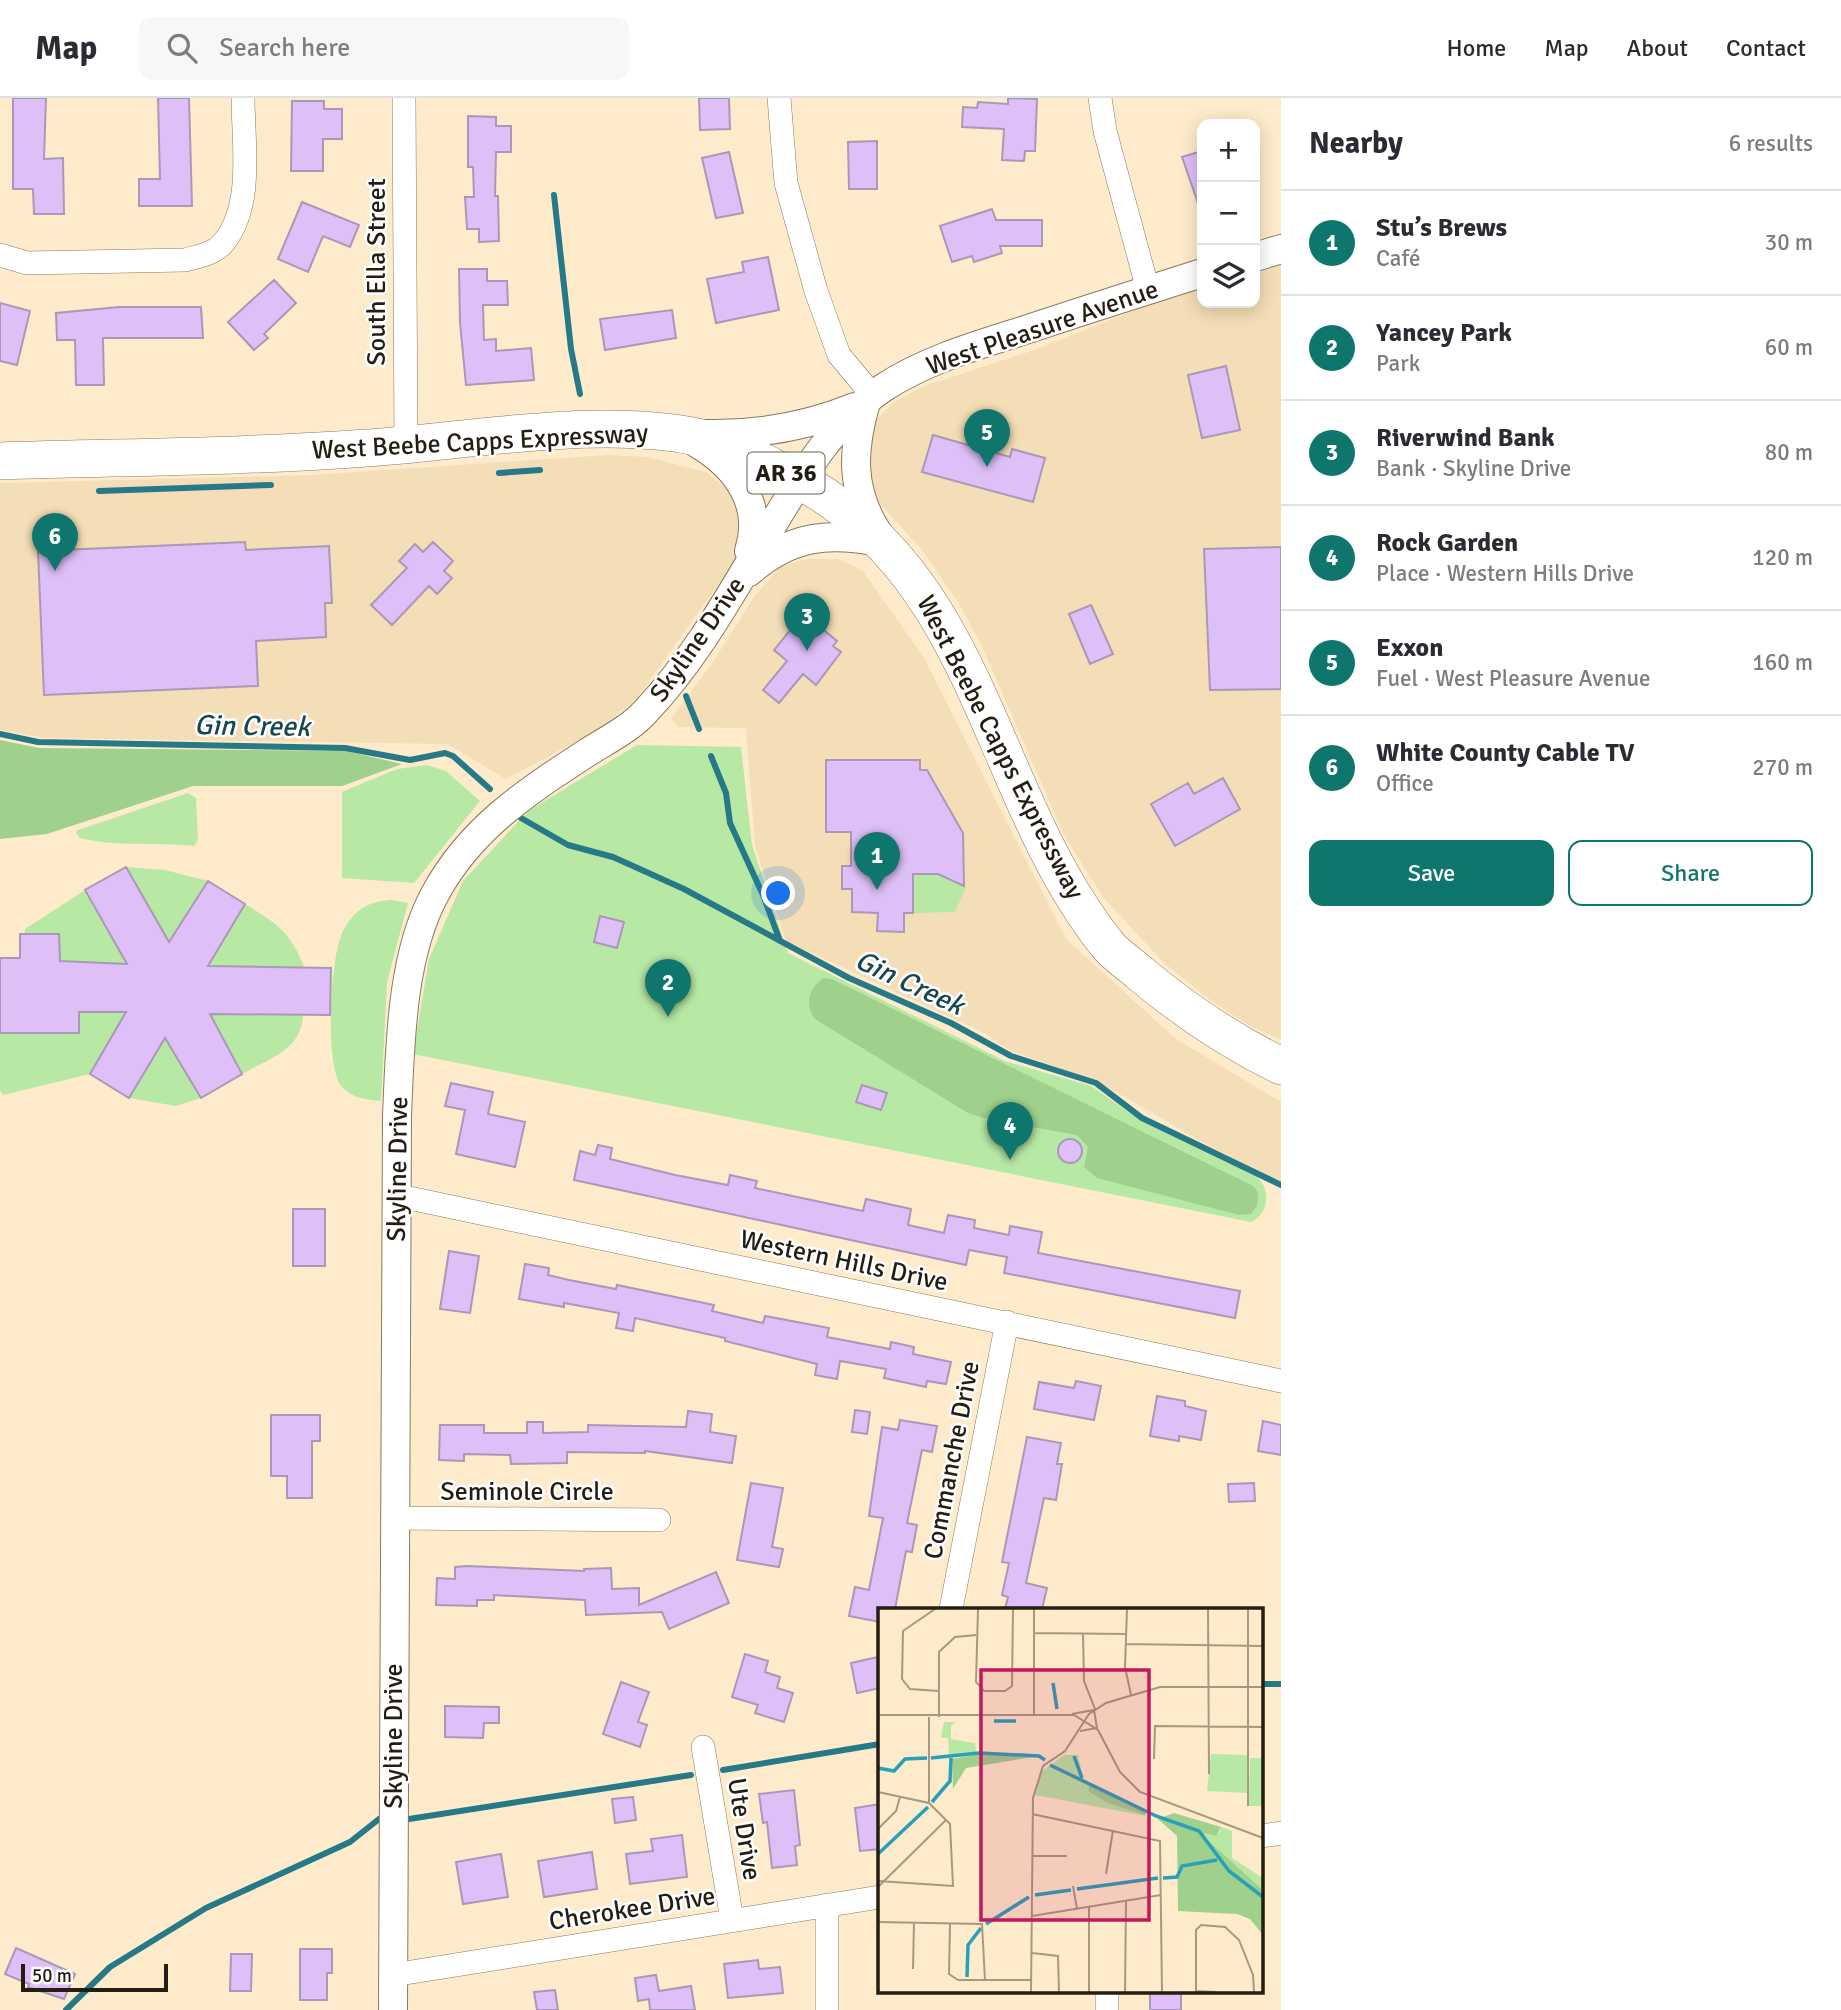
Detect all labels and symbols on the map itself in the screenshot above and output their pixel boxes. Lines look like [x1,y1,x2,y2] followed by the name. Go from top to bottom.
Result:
[361,178,393,366] street label: South Ella Street
[922,273,1163,383] street label: West Pleasure Avenue
[964,409,1010,467] pin: 5
[311,417,649,467] street label: West Beebe Capps Expressway
[748,452,824,494] road number: AR 36
[32,513,78,571] pin: 6
[643,571,753,708] street label: Skyline Drive
[909,590,1091,905] street label: West Beebe Capps Expressway
[784,593,830,651] pin: 3
[194,708,313,744] water label: Gin Creek
[854,832,900,890] pin: 1
[761,876,795,910] your location
[850,943,972,1024] water label: Gin Creek
[645,959,691,1017] pin: 2
[381,1096,415,1242] street label: Skyline Drive
[987,1102,1033,1160] pin: 4
[737,1223,951,1299] street label: Western Hills Drive
[917,1358,987,1562] street label: Commanche Drive
[440,1476,614,1508] street label: Seminole Circle
[878,1608,1264,1993] inset map
[378,1663,410,1809] street label: Skyline Drive
[720,1776,768,1883] street label: Ute Drive
[547,1880,718,1938] street label: Cherokee Drive
[21,1961,168,1993] scale bar

